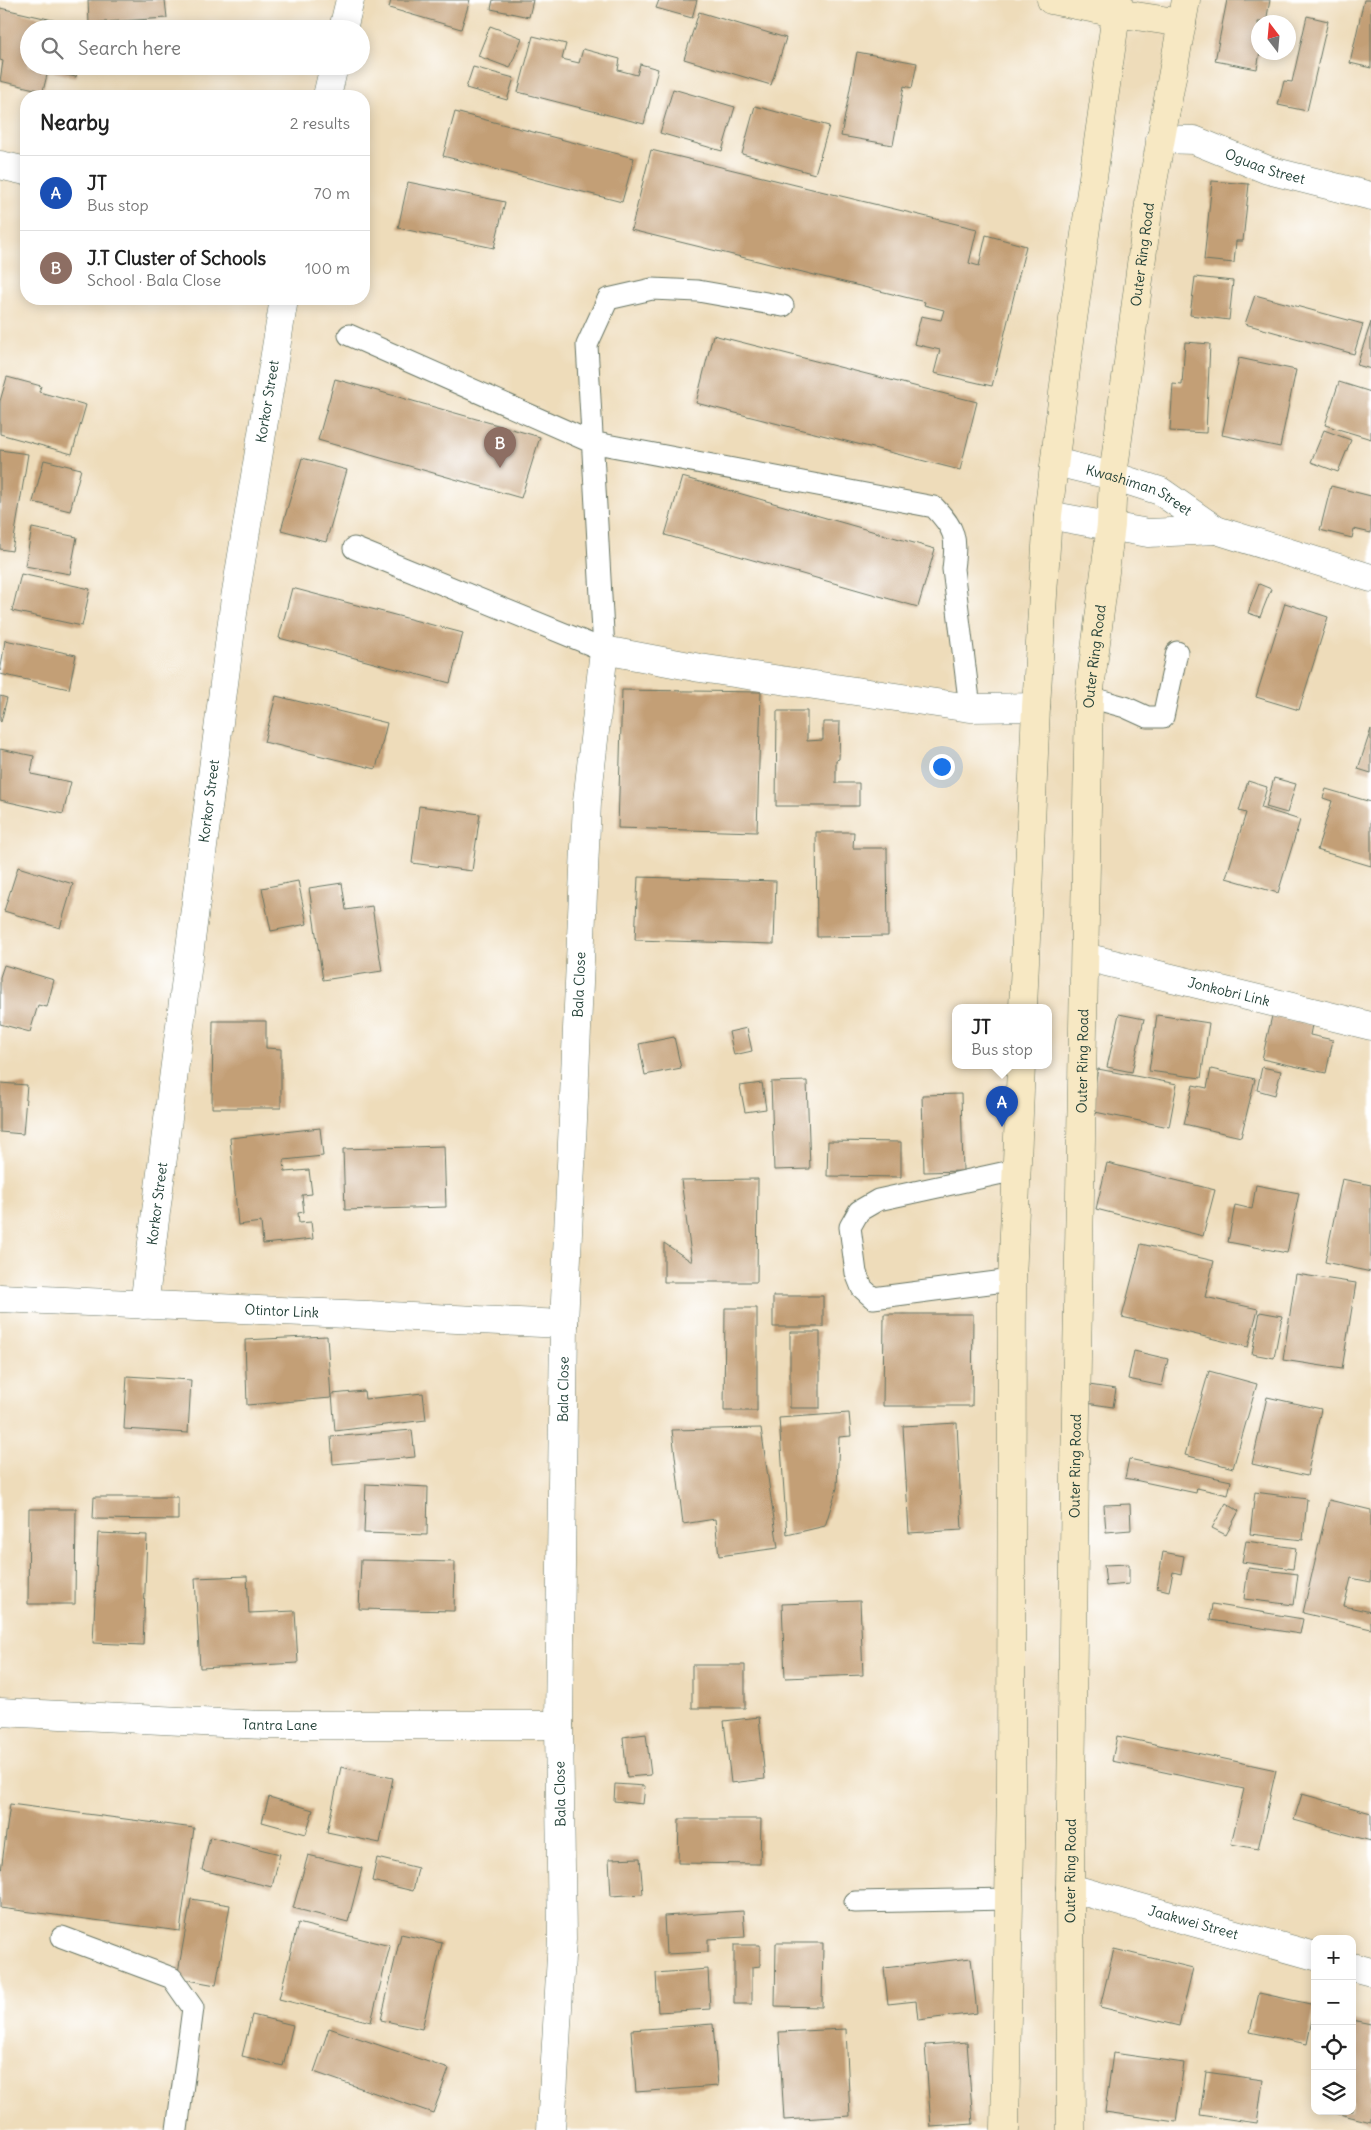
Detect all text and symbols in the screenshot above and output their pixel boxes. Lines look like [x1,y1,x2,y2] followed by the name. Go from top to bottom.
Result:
[1251,15,1296,60] north arrow
[20,20,370,75] search box
[38,34,66,62] icon: search
[78,36,181,60] text: Search here
[40,109,110,136] text: Nearby
[290,113,350,133] text: 2 results
[1222,145,1307,188] street label: Oguaa Street
[87,171,107,195] text: JT
[51,183,61,203] text: A
[314,183,350,203] text: 70 m
[87,195,149,215] text: Bus stop
[1127,202,1158,307] street label: Outer Ring Road
[87,246,266,270] text: J.T Cluster of Schools
[51,258,61,278] text: B
[305,258,350,278] text: 100 m
[87,270,221,290] text: School · Bala Close
[252,359,283,444] street label: Korkor Street
[484,427,516,468] pin: B
[1084,461,1196,520] street label: Kwashiman Street
[1080,604,1110,709] street label: Outer Ring Road
[929,754,955,780] your location
[195,758,223,844] street label: Korkor Street
[569,951,589,1018] street label: Bala Close
[1186,973,1272,1010] street label: Jonkobri Link
[952,1004,1052,1069] popup
[1072,1009,1092,1113] street label: Outer Ring Road
[971,1015,991,1039] text: JT
[971,1039,1033,1059] text: Bus stop
[986,1086,1018,1127] pin: A
[143,1161,171,1246] street label: Korkor Street
[244,1300,319,1322] street label: Otintor Link
[554,1356,573,1422] street label: Bala Close
[1065,1414,1085,1518] street label: Outer Ring Road
[242,1715,317,1734] street label: Tantra Lane
[550,1761,570,1827] street label: Bala Close
[1061,1819,1080,1923] street label: Outer Ring Road
[1146,1901,1241,1943] street label: Jaakwei Street
[1311,1935,1356,2115] map controls
[1311,1935,1356,1980] button: +
[1311,1980,1356,2025] button: −
[1311,2025,1356,2070] button: locate
[1311,2070,1356,2115] button: layers

